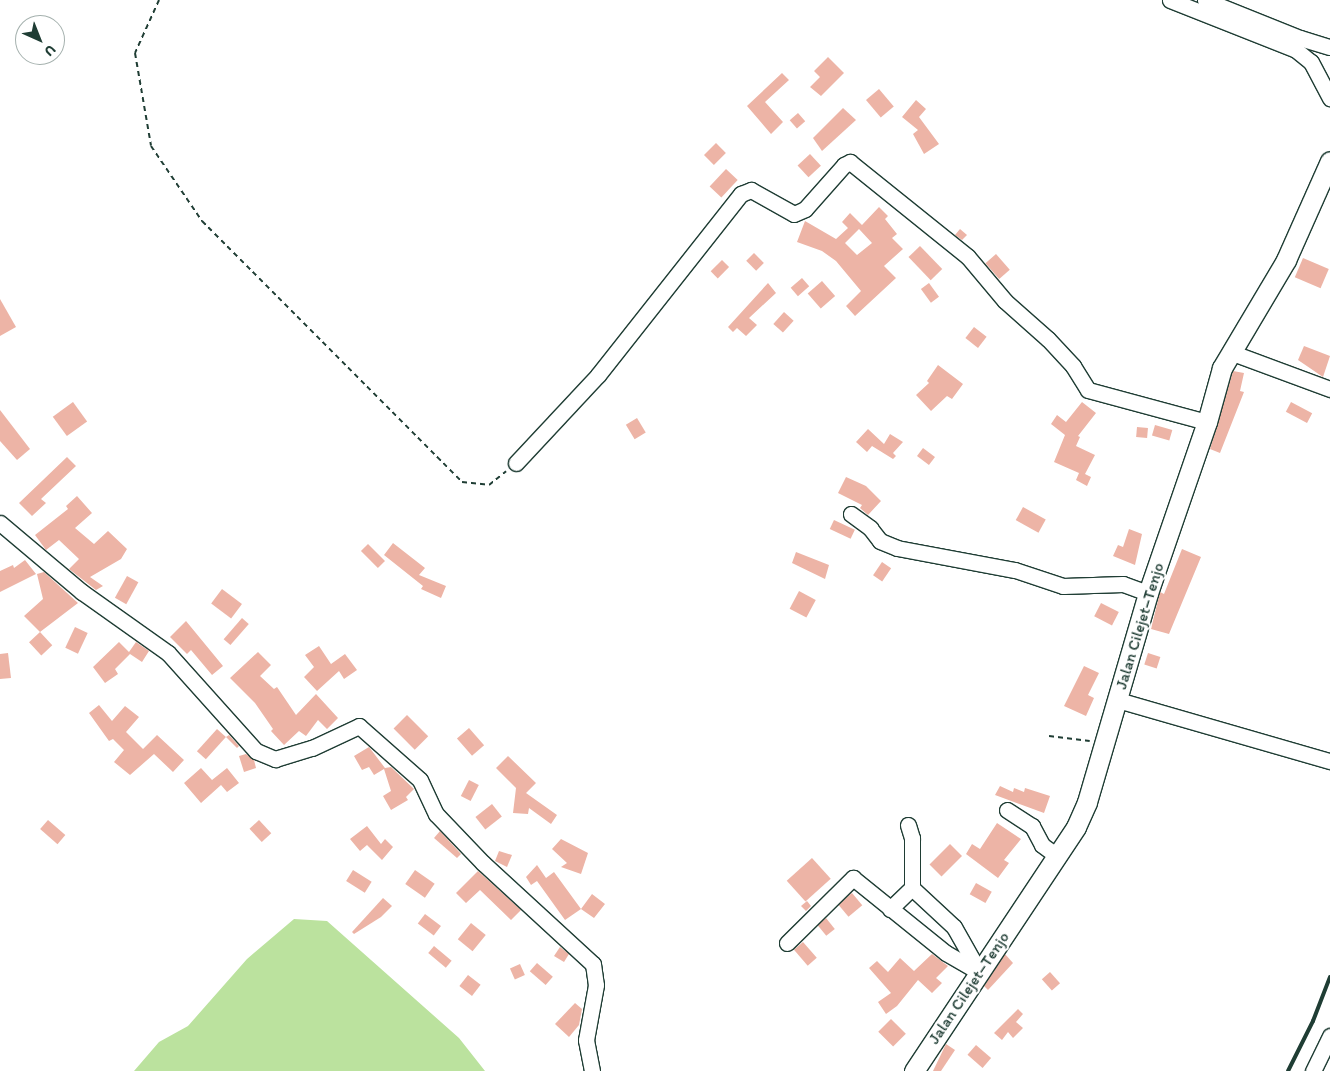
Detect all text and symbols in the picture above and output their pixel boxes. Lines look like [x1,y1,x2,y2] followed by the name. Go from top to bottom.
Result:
[15,15,65,65] north arrow
[41,41,59,60] text: U
[1112,561,1168,691] street label: Jalan Cilejet–Tenjo
[925,929,1013,1047] street label: Jalan Cilejet–Tenjo

